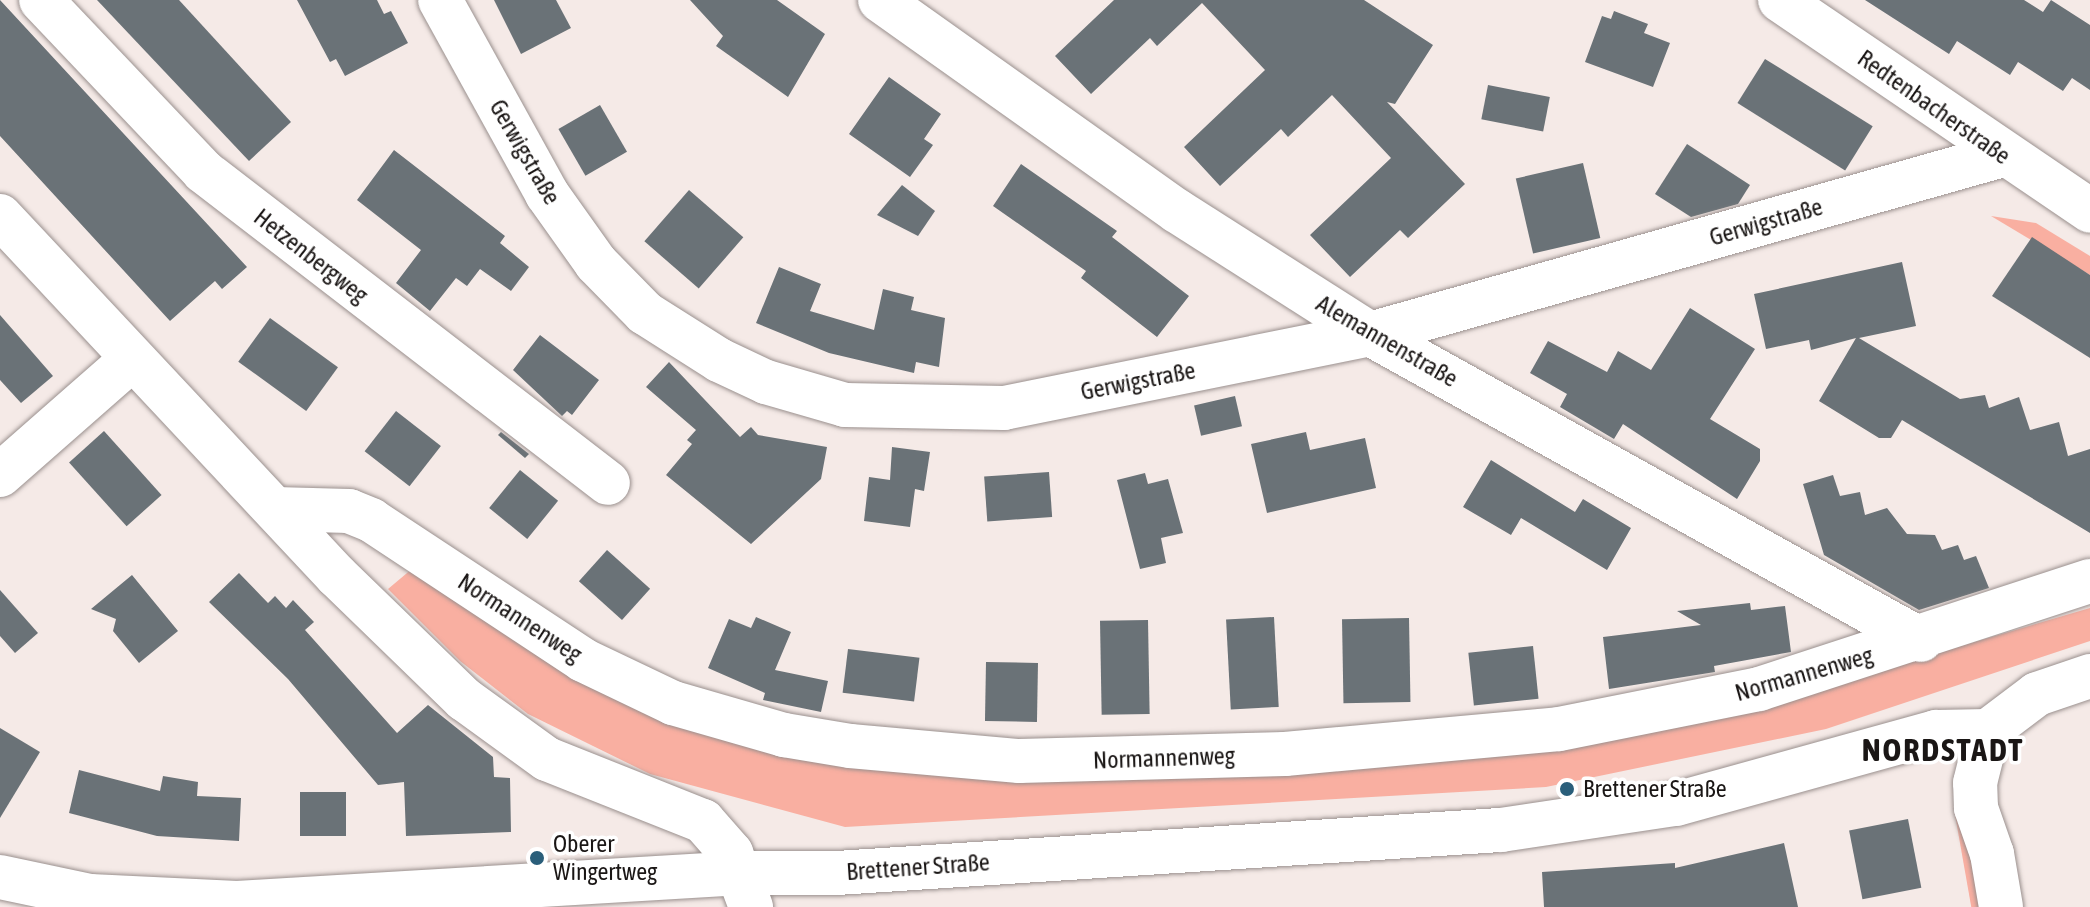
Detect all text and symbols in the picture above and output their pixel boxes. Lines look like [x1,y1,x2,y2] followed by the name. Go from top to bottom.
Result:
[1852,44,2016,170] street label: Redtenbacherstraße
[483,94,567,210] street label: Gerwigstraße
[1706,192,1826,252] street label: Gerwigstraße
[248,202,374,310] street label: Hetzenbergweg
[1311,289,1463,393] street label: Alemannenstraße
[1078,356,1198,406] street label: Gerwigstraße
[453,567,587,669] street label: Normannenweg
[1732,641,1876,707] street label: Normannenweg
[1862,731,2024,769] district label: NORDSTADT
[1093,741,1235,775] street label: Normannenweg
[1583,775,1727,803] place label: Brettener Straße
[1558,780,1576,798] marker: Brettener Straße
[553,830,657,886] place label: Oberer Wingertweg
[845,848,991,886] street label: Brettener Straße
[528,849,546,867] marker: Oberer Wingertweg

